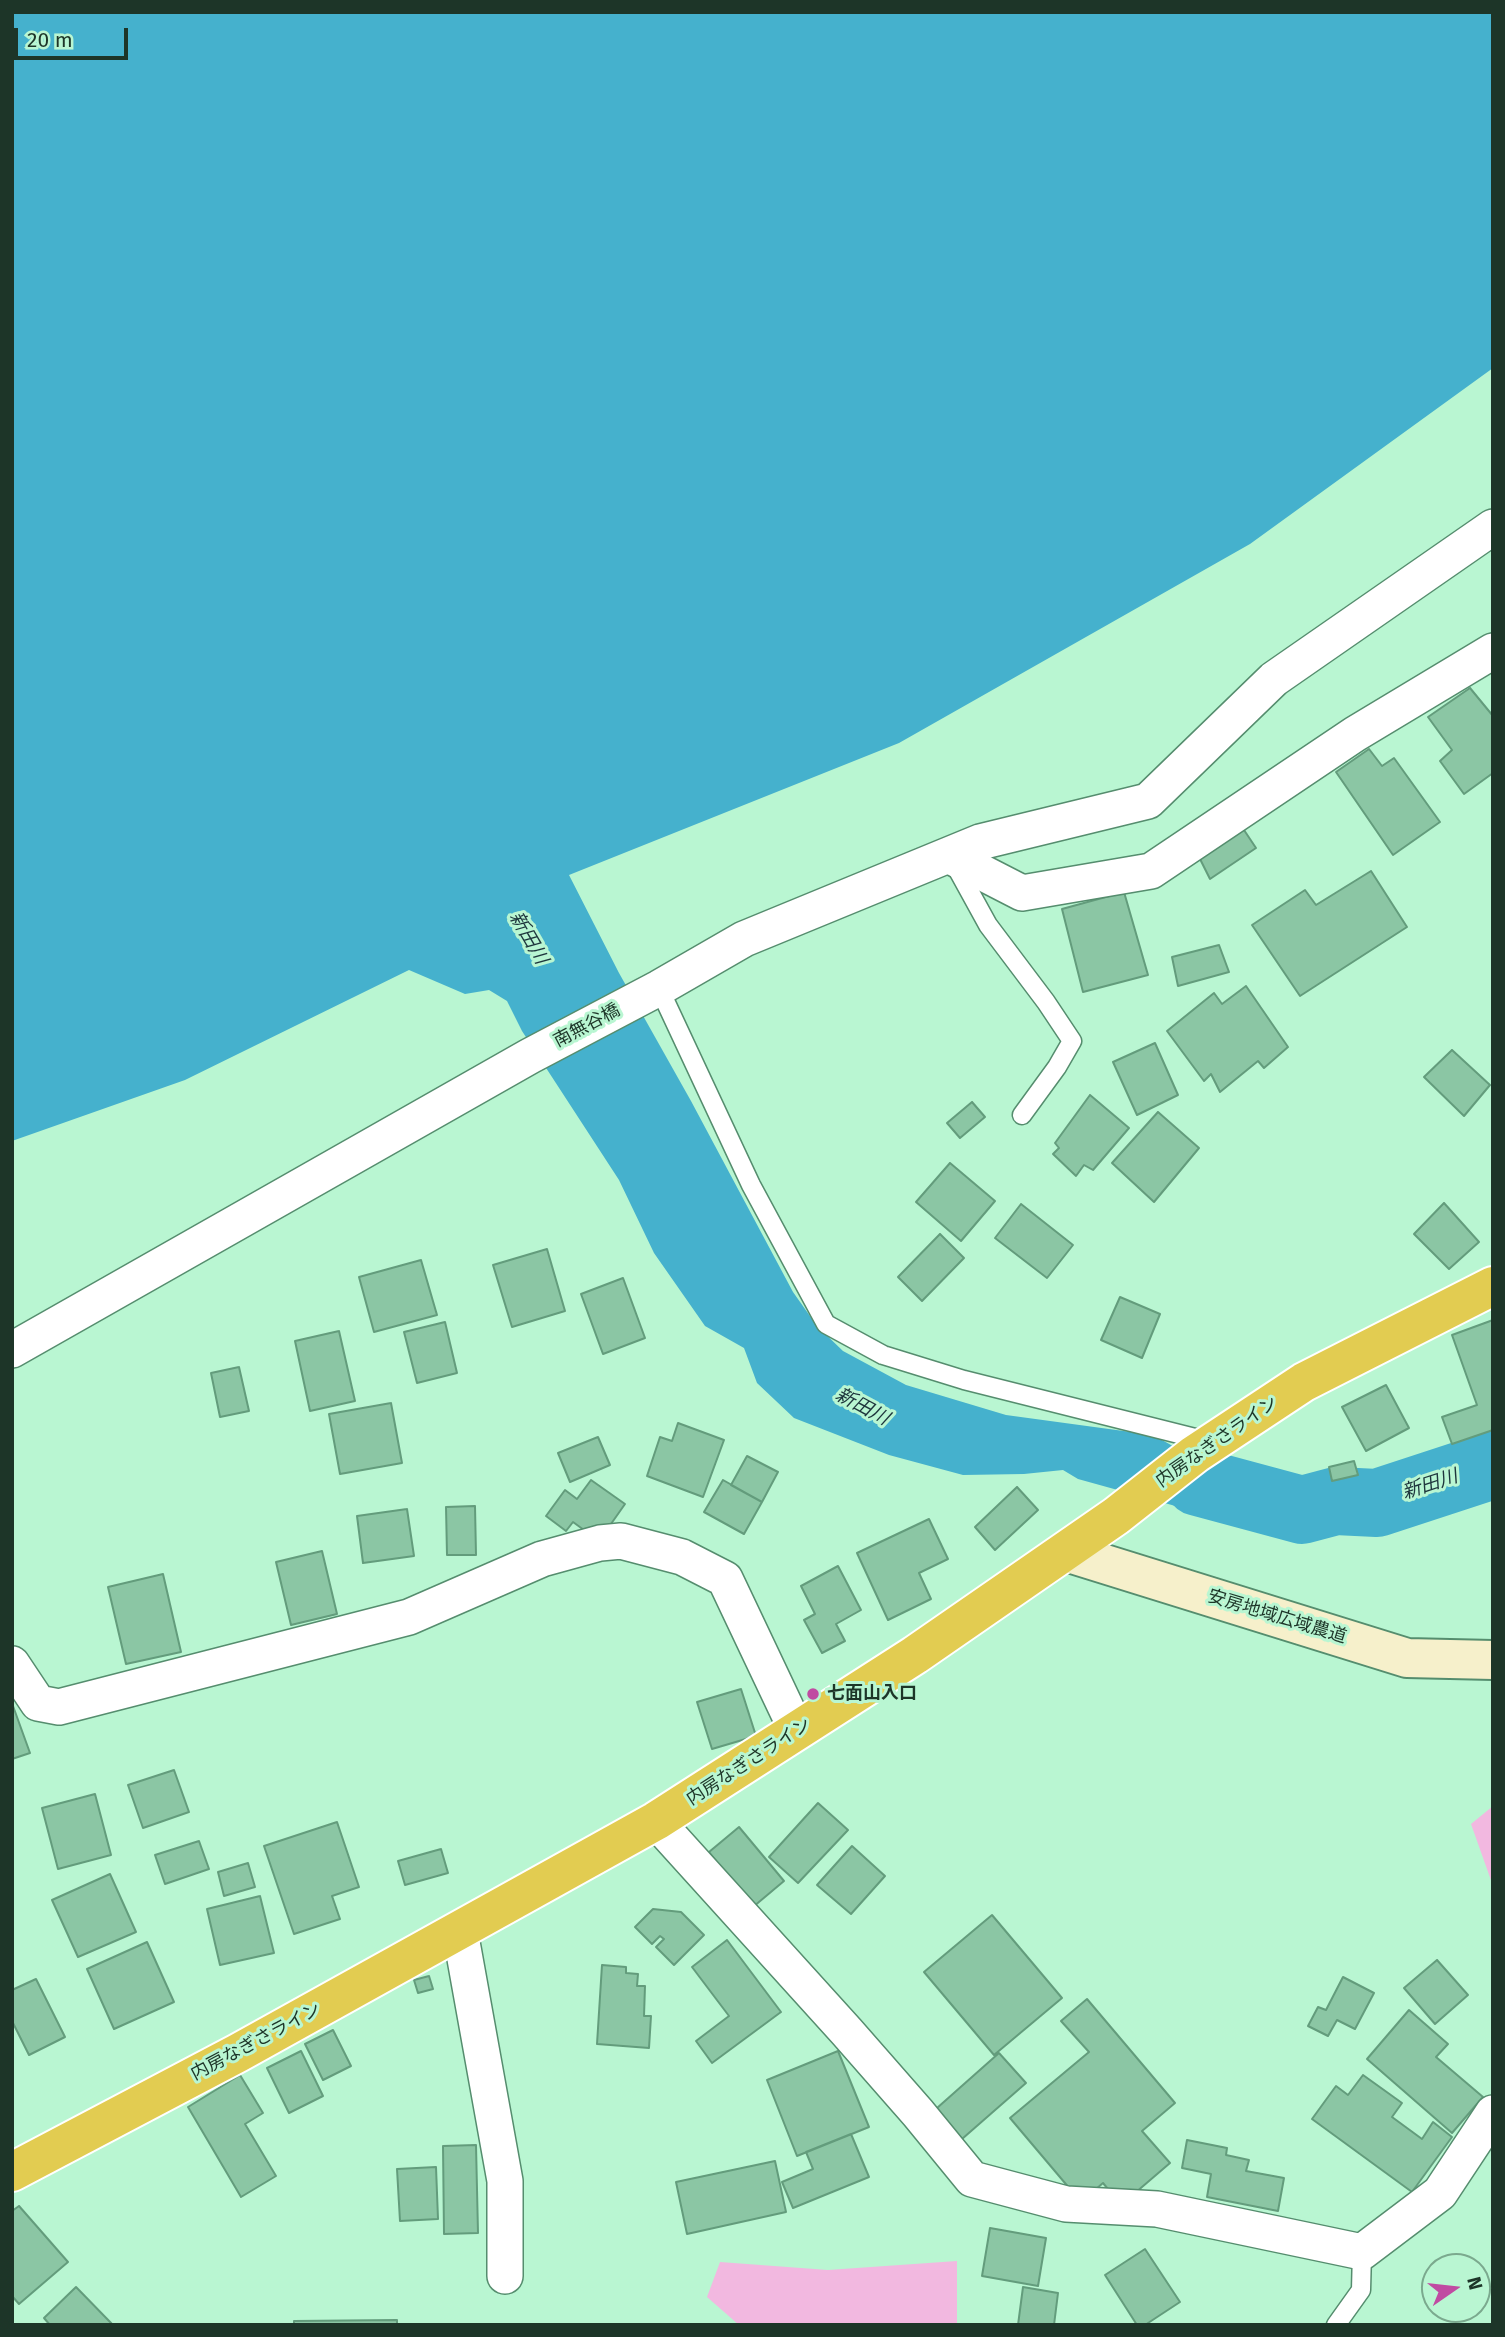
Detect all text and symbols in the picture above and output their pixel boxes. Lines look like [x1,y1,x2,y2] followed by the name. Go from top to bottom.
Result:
[18,14,131,58] scale bar
[27,27,73,53] text: 20 m
[504,908,552,968] water label: 新田川
[550,1000,624,1052] street label: 南無谷橋
[831,1384,893,1430] water label: 新田川
[1152,1392,1282,1492] street label: 内房なぎさライン
[1399,1465,1461,1505] water label: 新田川
[1205,1586,1349,1648] street label: 安房地域広域農道
[827,1683,917,1705] place label: 七面山入口
[805,1686,821,1702] marker: 七面山入口
[683,1714,815,1810] street label: 内房なぎさライン
[187,1999,325,2085] street label: 内房なぎさライン
[1421,2253,1491,2323] north arrow
[1462,2274,1488,2292] text: N

